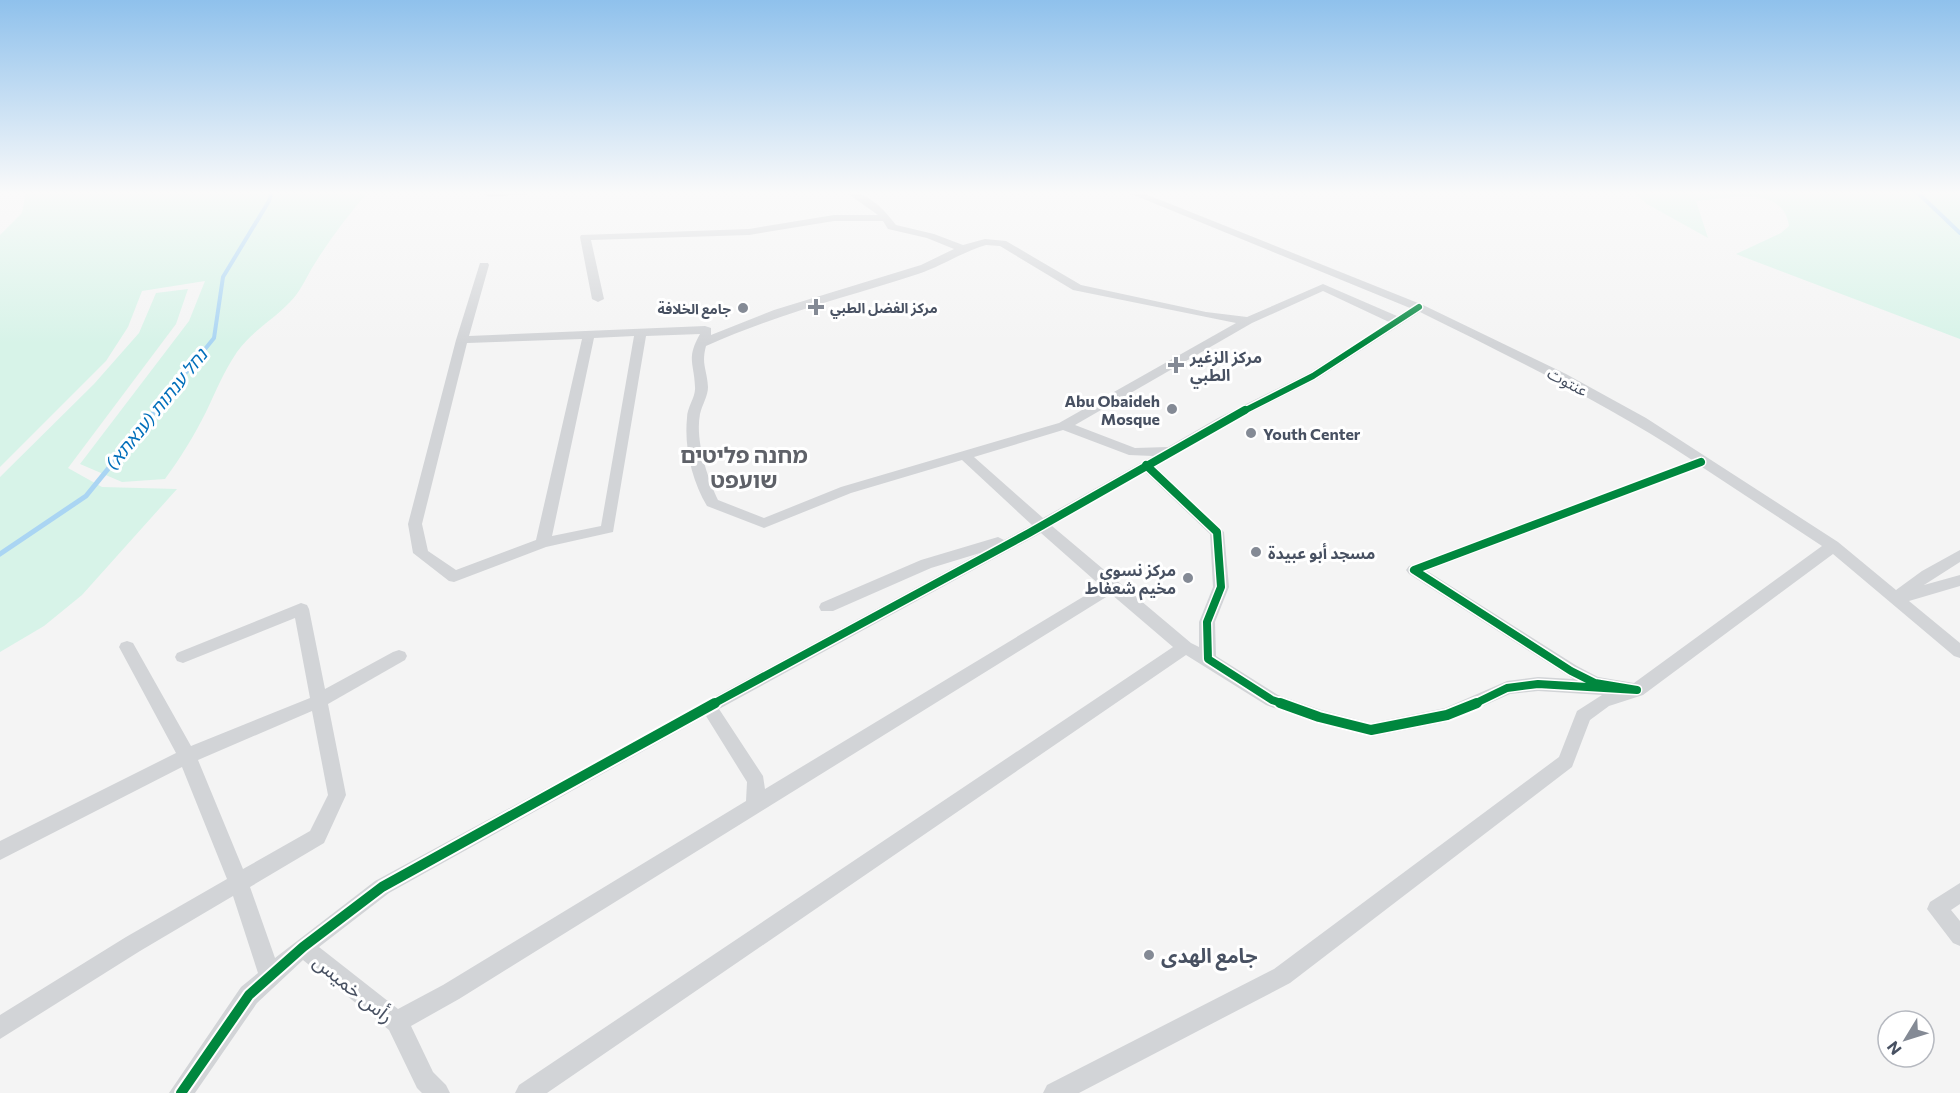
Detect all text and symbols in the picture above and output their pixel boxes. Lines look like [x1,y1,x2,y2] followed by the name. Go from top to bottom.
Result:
[807,298,825,316] marker: مركز الفضل الطبي
[830,299,938,319] place label: مركز الفضل الطبي
[657,300,731,319] place label: جامع الخلافة
[736,301,750,315] marker: جامع الخلافة
[101,343,212,474] water label: נחל ענתות (ענאתא)
[1189,347,1262,388] place label: مركز الزغير الطبي
[1167,356,1185,374] marker: مركز الزغير الطبي
[1544,363,1591,400] street label: عنتوت
[1064,391,1160,428] place label: Abu Obaideh Mosque
[1165,402,1179,416] marker: Abu Obaideh Mosque
[1263,424,1361,443] place label: Youth Center
[1244,426,1258,440] marker: Youth Center
[680,441,808,493] district label: מחנה פליטים שועפט
[1268,543,1375,563] place label: مسجد أبو عبيدة
[1249,545,1263,559] marker: مسجد أبو عبيدة
[1085,560,1176,601] place label: مركز نسوي مخيم شعفاط
[1181,571,1195,585] marker: مركز نسوي مخيم شعفاط
[1161,943,1258,971] place label: جامع الهدى
[1142,948,1156,962] marker: جامع الهدى
[309,949,399,1028] street label: رأس خميس
[1876,1009,1936,1069] north arrow
[1883,1038,1905,1059] text: N

